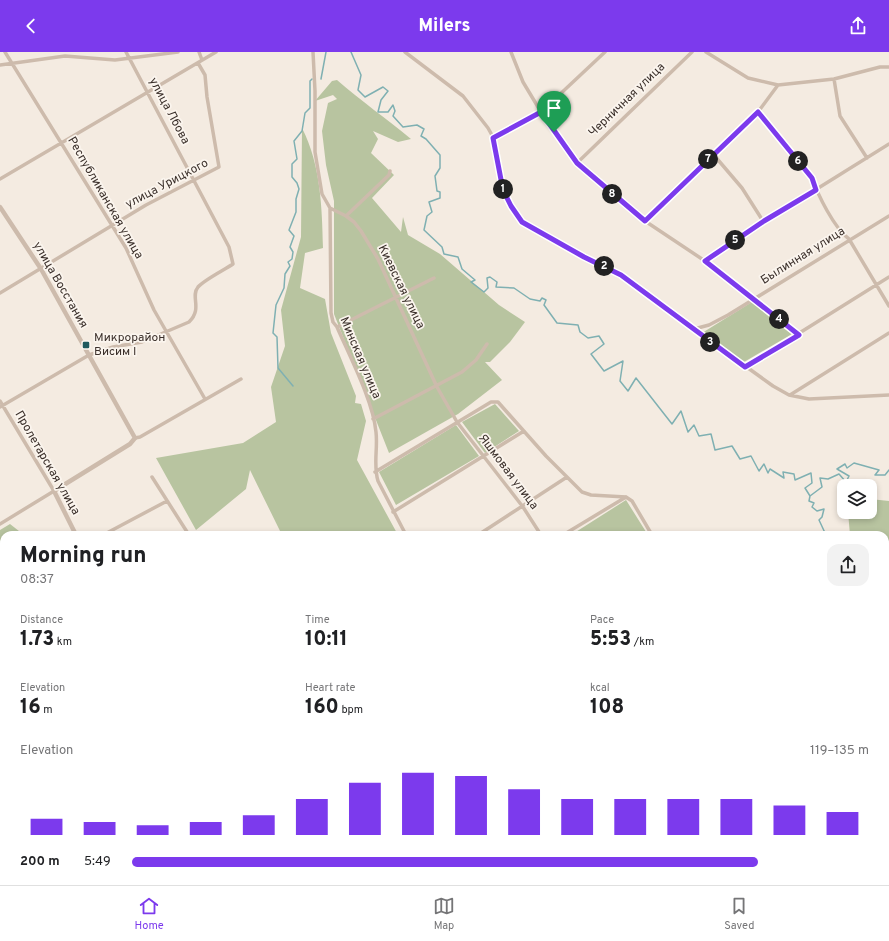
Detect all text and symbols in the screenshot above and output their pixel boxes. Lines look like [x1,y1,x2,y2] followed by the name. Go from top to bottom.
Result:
[20,15,42,37] icon: back
[419,15,470,38] text: Milers
[847,15,869,37] icon: share
[585,59,669,141] street label: Черничная улица
[145,75,193,147] street label: улица Лбова
[537,91,571,132] pin
[543,97,565,119] icon: arrive
[63,134,147,262] street label: Республиканская улица
[698,149,718,169] pin: 7
[788,151,808,171] pin: 6
[705,152,711,166] text: 7
[795,154,801,168] text: 6
[123,155,211,213] street label: улица Урицкого
[493,179,513,199] pin: 1
[501,182,505,196] text: 1
[602,184,622,204] pin: 8
[609,187,615,201] text: 8
[758,224,848,288] street label: Былинная улица
[725,230,745,250] pin: 5
[732,233,738,247] text: 5
[29,239,91,331] street label: улица Восстания
[374,242,428,332] street label: Киевская улица
[594,256,614,276] pin: 2
[601,259,607,273] text: 2
[769,309,789,329] pin: 4
[775,312,783,326] text: 4
[336,315,384,401] street label: Минская улица
[94,330,166,360] place label: Микрорайон Висим I
[700,332,720,352] pin: 3
[707,335,713,349] text: 3
[81,340,91,350] marker: Микрорайон Висим I
[11,408,83,518] street label: Пролетарская улица
[474,431,542,513] street label: Яшмовая улица
[837,479,877,519] map controls
[837,479,877,519] button: layers
[20,543,146,570] text: Morning run
[827,544,869,586] button: share
[20,572,54,588] text: 08:37
[20,613,63,627] text: Distance
[305,613,330,627] text: Time
[590,613,614,627] text: Pace
[20,627,54,653] text: 1.73
[305,627,348,653] text: 10:11
[590,627,631,653] text: 5:53
[54,635,72,649] text: km
[631,635,654,649] text: /km
[20,681,65,695] text: Elevation
[305,681,355,695] text: Heart rate
[590,681,610,695] text: kcal
[20,695,41,721] text: 16
[305,695,339,721] text: 160
[590,695,624,721] text: 108
[41,703,53,717] text: m
[339,703,363,717] text: bpm
[20,743,73,759] text: Elevation
[810,743,869,759] text: 119–135 m
[20,854,60,870] text: 200 m
[84,854,111,870] text: 5:49
[135,895,164,933] tab: Home
[433,895,455,933] tab: Map
[724,895,754,933] tab: Saved

